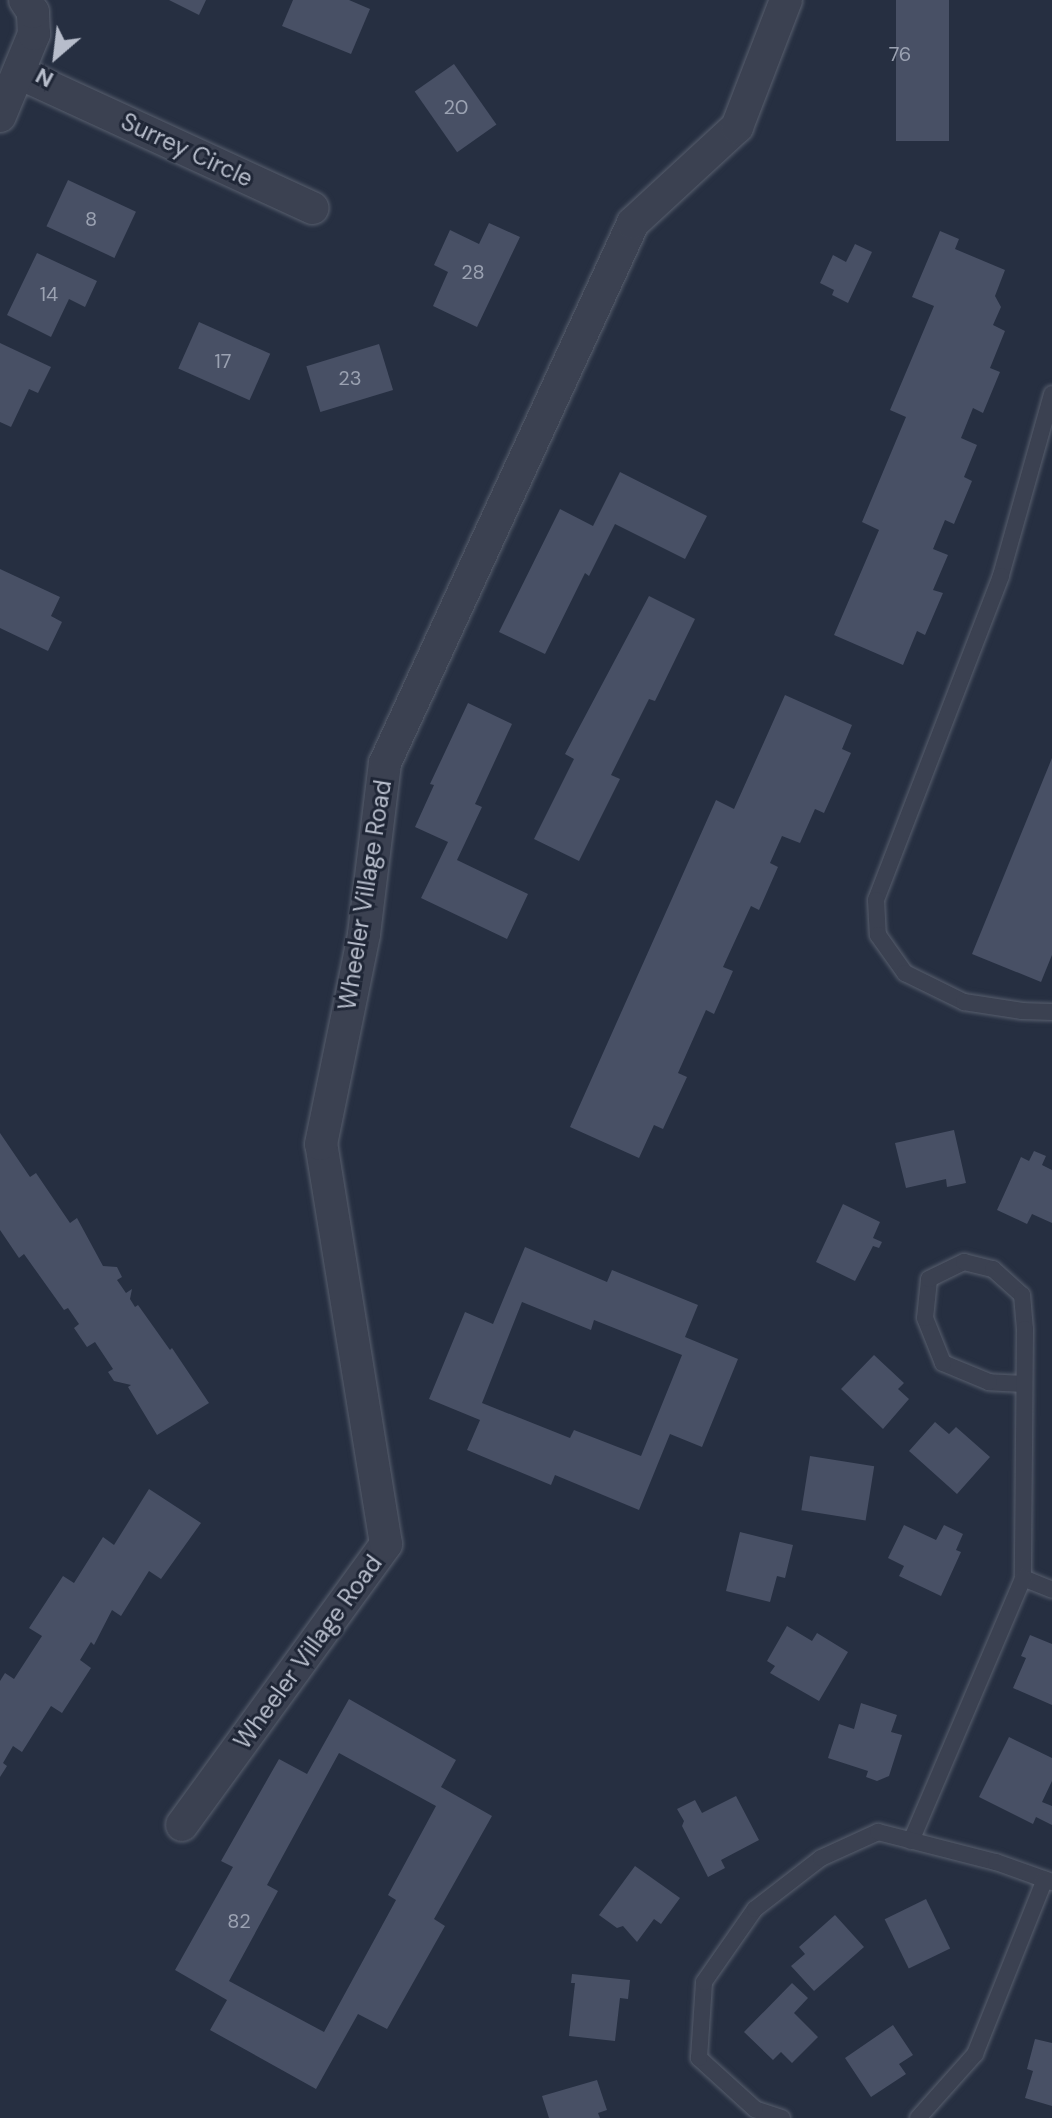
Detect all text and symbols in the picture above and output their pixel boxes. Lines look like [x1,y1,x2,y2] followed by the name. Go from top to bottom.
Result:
[16,16,96,96] north arrow
[889,42,911,66] house number: 76
[31,61,58,94] text: N
[444,95,468,119] house number: 20
[117,107,257,193] street label: Surrey Circle
[85,207,97,231] house number: 8
[461,260,485,284] house number: 28
[40,282,58,306] house number: 14
[215,349,231,373] house number: 17
[338,366,362,390] house number: 23
[333,778,397,1012] street label: Wheeler Village Road
[228,1549,388,1755] street label: Wheeler Village Road
[227,1909,251,1933] house number: 82

